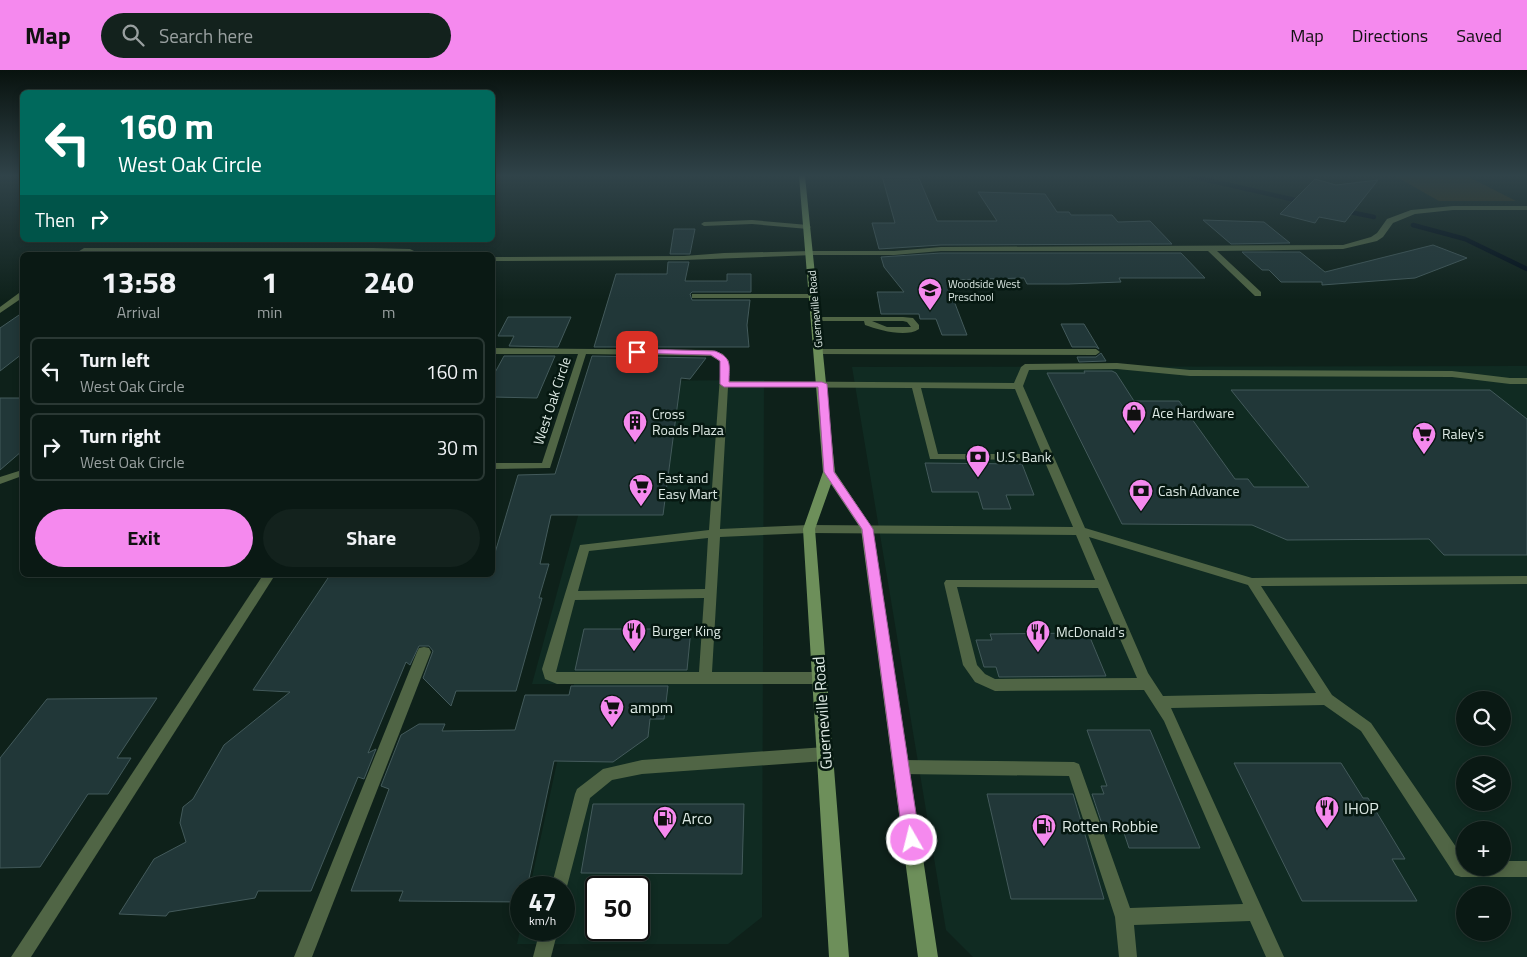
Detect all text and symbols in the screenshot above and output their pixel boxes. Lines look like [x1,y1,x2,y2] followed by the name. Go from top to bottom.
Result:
[101,13,451,58] search box
[25,17,71,53] text: Map
[119,21,147,49] icon: search
[159,21,253,50] text: Search here
[1290,22,1324,49] text: Map
[1352,22,1428,49] text: Directions
[1456,22,1502,49] text: Saved
[118,99,214,153] text: 160 m
[35,110,100,175] icon: left
[118,147,262,181] text: West Oak Circle
[35,205,75,234] text: Then
[85,205,113,233] icon: right
[101,259,176,305] text: 13:58
[261,259,278,305] text: 1
[364,259,414,305] text: 240
[804,269,826,349] street label: Guerneville Road
[948,276,1020,305] place label: Woodside West Preschool
[917,277,943,311] school or university icon: Woodside West Preschool
[117,300,160,324] text: Arrival
[257,300,282,324] text: min
[382,300,395,324] text: m
[616,331,658,373] pin
[623,338,651,366] icon: arrive
[80,345,150,374] text: Turn left
[527,354,576,448] street label: West Oak Circle
[37,357,65,385] icon: left
[426,357,478,386] text: 160 m
[80,374,185,398] text: West Oak Circle
[1121,400,1147,434] shop icon: Ace Hardware
[1152,402,1234,423] place label: Ace Hardware
[652,403,724,440] place label: Cross Roads Plaza
[622,409,648,443] building icon: Cross Roads Plaza
[80,421,161,450] text: Turn right
[1411,421,1437,455] supermarket icon: Raley's
[1442,423,1484,444] place label: Raley's
[37,433,65,461] icon: right
[437,433,478,462] text: 30 m
[965,444,991,478] bank icon: U.S. Bank
[996,446,1052,467] place label: U.S. Bank
[80,450,185,474] text: West Oak Circle
[658,467,718,504] place label: Fast and Easy Mart
[628,473,654,507] supermarket icon: Fast and Easy Mart
[1128,478,1154,512] bank icon: Cash Advance
[1158,480,1240,501] place label: Cash Advance
[35,509,253,567] button: Exit
[263,509,480,567] button: Share
[621,618,647,652] restaurant icon: Burger King
[1025,619,1051,653] restaurant icon: McDonald's
[652,620,721,641] place label: Burger King
[1056,621,1125,642] place label: McDonald's
[806,656,838,770] street label: Guerneville Road
[1456,691,1511,941] map controls
[1456,691,1511,746] button: search
[599,694,625,728] supermarket icon: ampm
[630,695,673,719] place label: ampm
[1456,756,1511,811] button: layers
[1314,795,1340,829] restaurant icon: IHOP
[1344,796,1379,820] place label: IHOP
[652,805,678,839] fuel station icon: Arco
[682,806,712,830] place label: Arco
[885,813,937,865] position arrow
[1031,813,1057,847] fuel station icon: Rotten Robbie
[1062,814,1158,838] place label: Rotten Robbie
[1456,821,1511,876] button: +
[585,876,650,941] speed limit sign: 50
[528,883,557,921] text: 47
[1456,886,1511,941] button: −
[529,911,556,930] text: km/h

